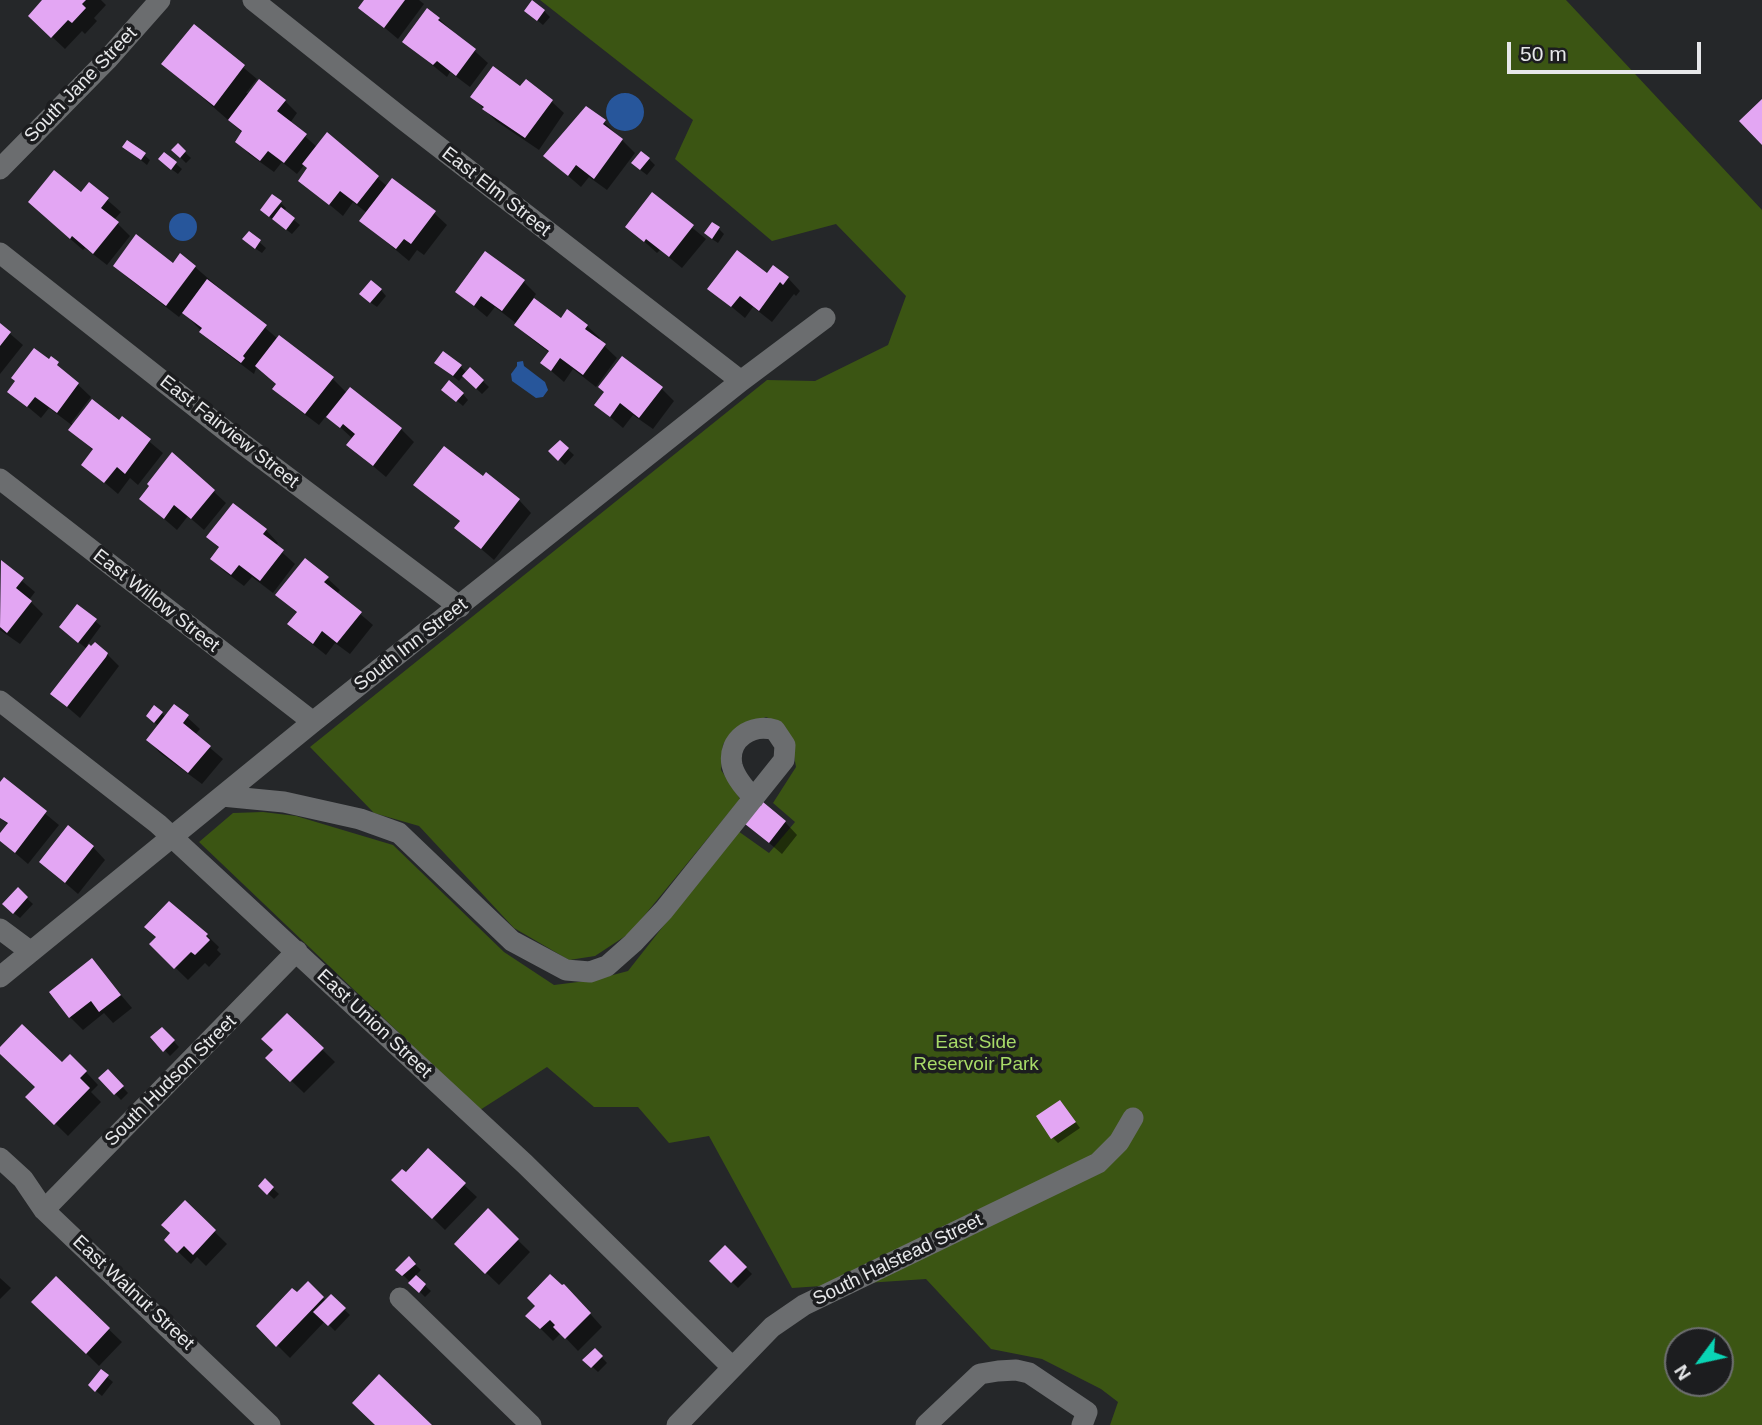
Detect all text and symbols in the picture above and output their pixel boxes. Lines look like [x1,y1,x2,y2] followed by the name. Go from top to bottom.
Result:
[20,22,142,148] street label: South Jane Street
[1510,28,1704,72] scale bar
[1520,42,1567,65] text: 50 m
[437,142,555,242] street label: East Elm Street
[155,371,303,493] street label: East Fairview Street
[88,545,224,657] street label: East Willow Street
[350,594,472,696] street label: South Inn Street
[312,965,436,1083] street label: East Union Street
[101,1011,241,1151] street label: South Hudson Street
[913,1032,1039,1076] park label: East Side Reservoir Park
[809,1209,987,1311] street label: South Halstead Street
[68,1231,198,1355] street label: East Walnut Street
[1664,1327,1734,1397] north arrow
[1670,1361,1695,1384] text: N

